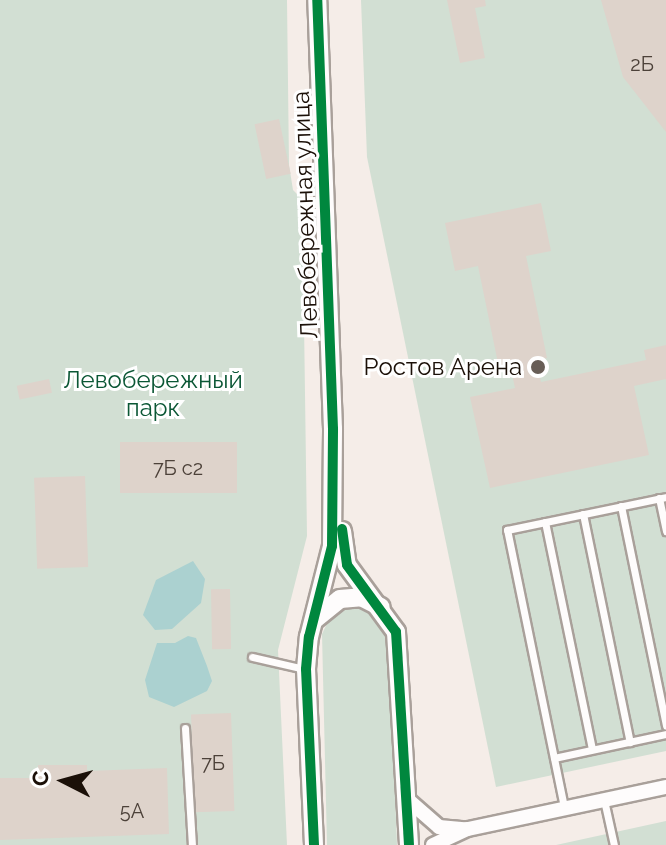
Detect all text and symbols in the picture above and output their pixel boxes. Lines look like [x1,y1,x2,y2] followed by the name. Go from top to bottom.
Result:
[630,52,654,76] house number: 2Б
[286,90,324,340] street label: Левобережная улица
[363,353,522,381] place label: Ростов Арена
[529,358,547,376] marker: Ростов Арена
[63,366,243,422] park label: Левобережный парк
[153,456,203,480] house number: 7Б с2
[24,741,104,821] north arrow
[201,751,225,775] house number: 7Б
[26,770,54,787] text: С
[120,799,144,823] house number: 5А

